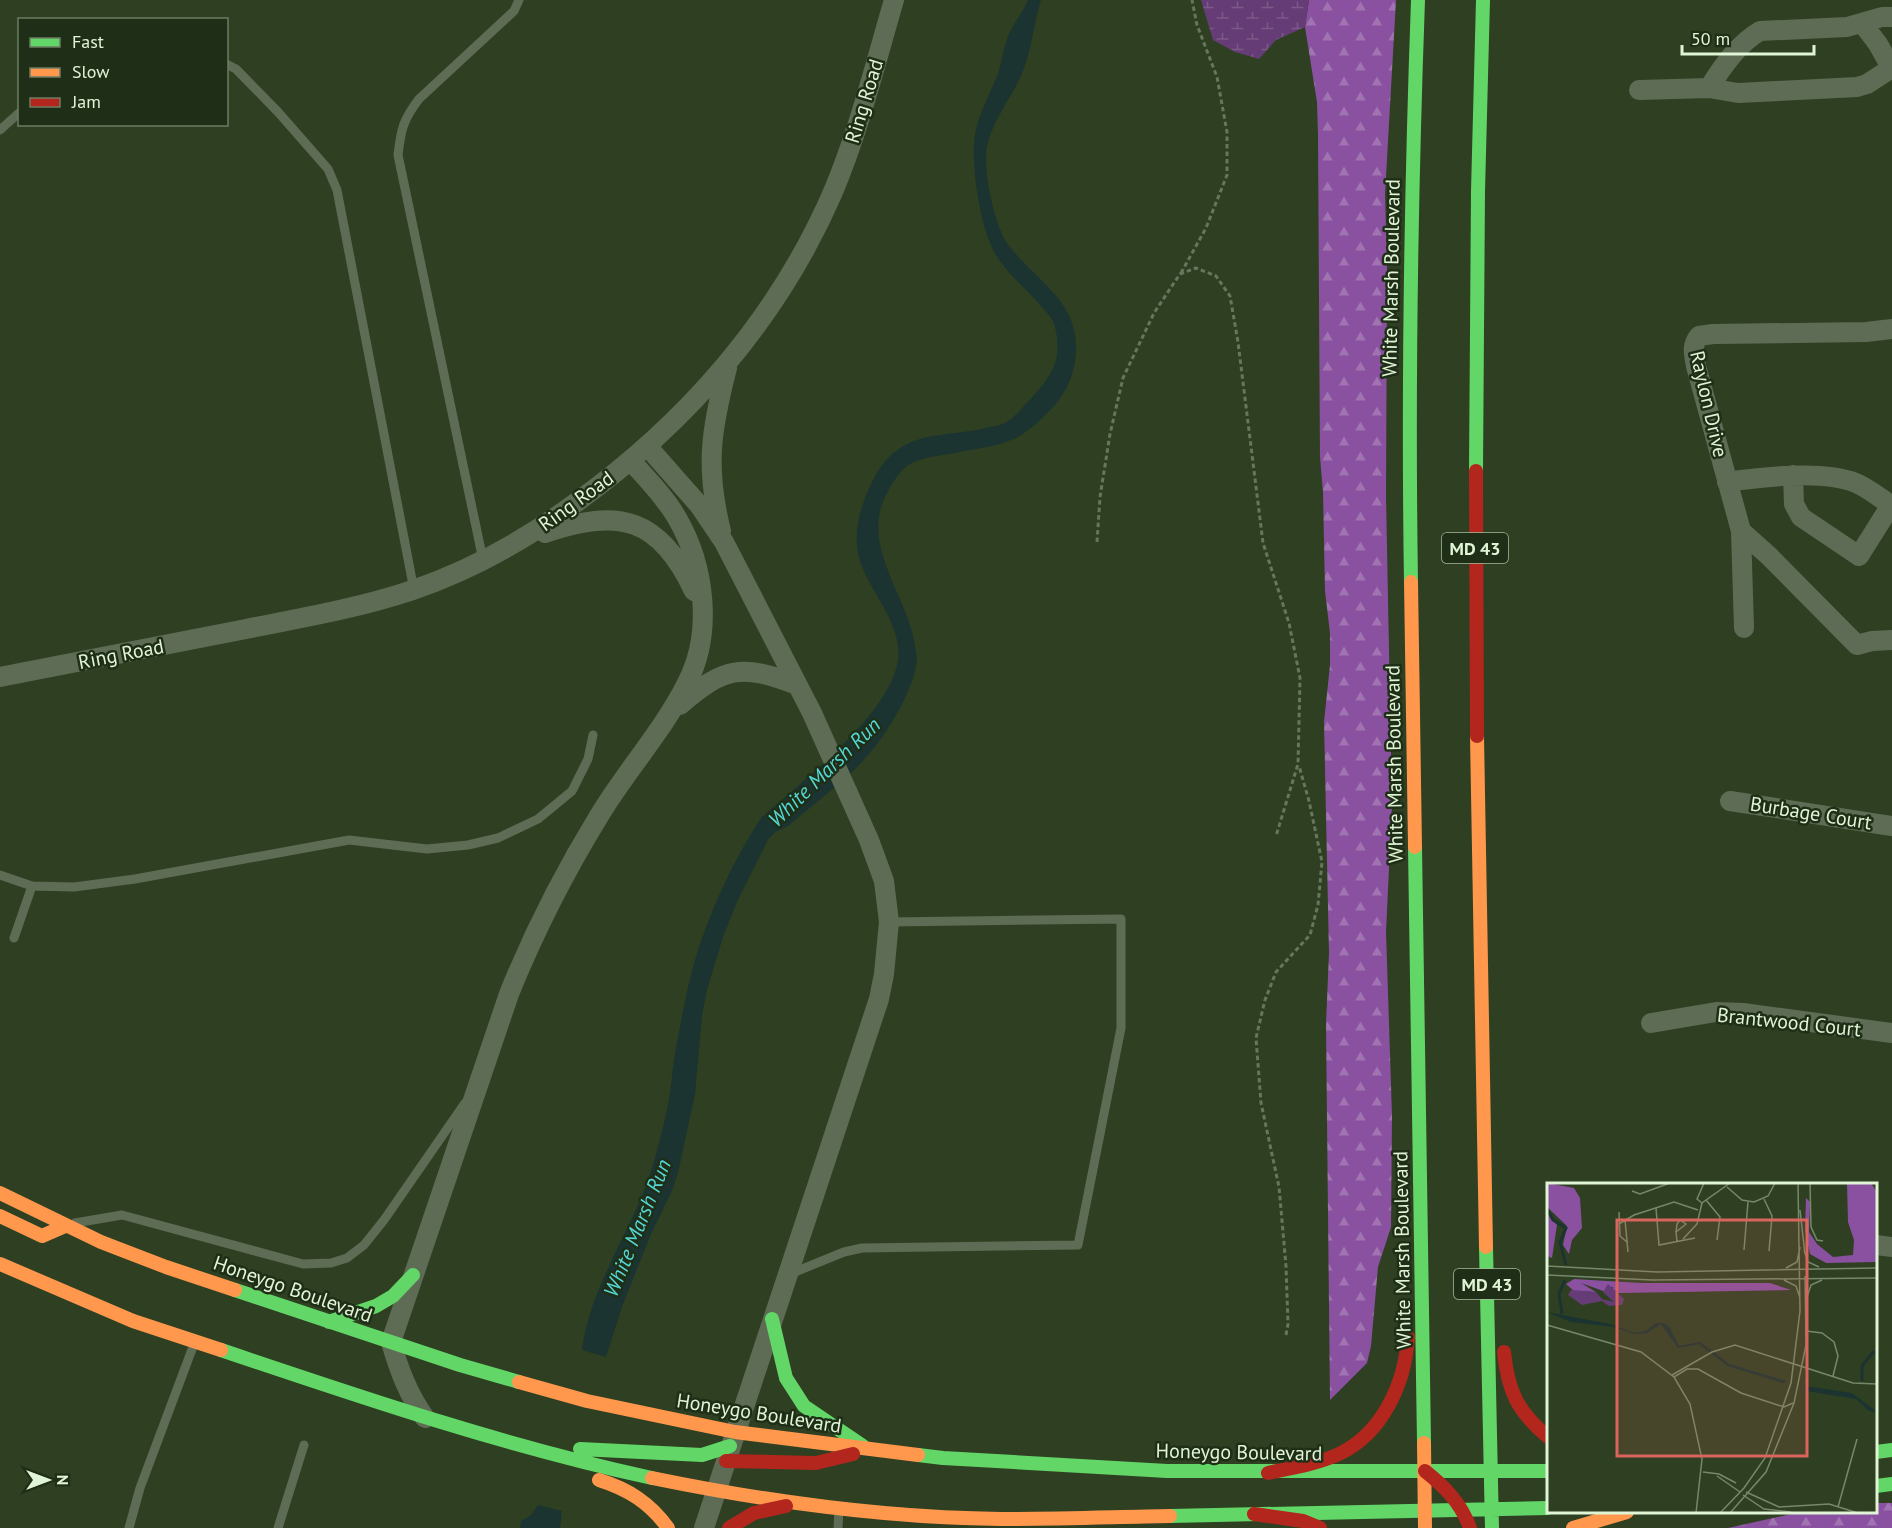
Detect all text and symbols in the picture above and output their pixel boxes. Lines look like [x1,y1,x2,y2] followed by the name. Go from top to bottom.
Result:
[18,18,228,126] legend
[1682,18,1814,56] scale bar
[1691,27,1730,50] text: 50 m
[72,30,104,53] text: Fast
[839,56,889,146] street label: Ring Road
[72,60,110,83] text: Slow
[71,90,101,113] text: Jam
[1376,179,1406,377] street label: White Marsh Boulevard
[1684,348,1734,460] street label: Raylon Drive
[533,465,619,537] street label: Ring Road
[1442,533,1508,563] road number: MD 43
[76,633,166,675] street label: Ring Road
[1379,665,1409,863] street label: White Marsh Boulevard
[762,712,886,832] water label: White Marsh Run
[1748,791,1874,835] street label: Burbage Court
[1716,1002,1862,1043] street label: Brantwood Court
[1387,1151,1417,1349] street label: White Marsh Boulevard
[597,1155,677,1301] water label: White Marsh Run
[1547,1183,1877,1513] inset map
[210,1250,376,1328] street label: Honeygo Boulevard
[1454,1269,1520,1299] road number: MD 43
[675,1387,843,1439] street label: Honeygo Boulevard
[1155,1438,1323,1466] street label: Honeygo Boulevard
[18,1450,78,1510] north arrow
[53,1475,73,1485] text: N

